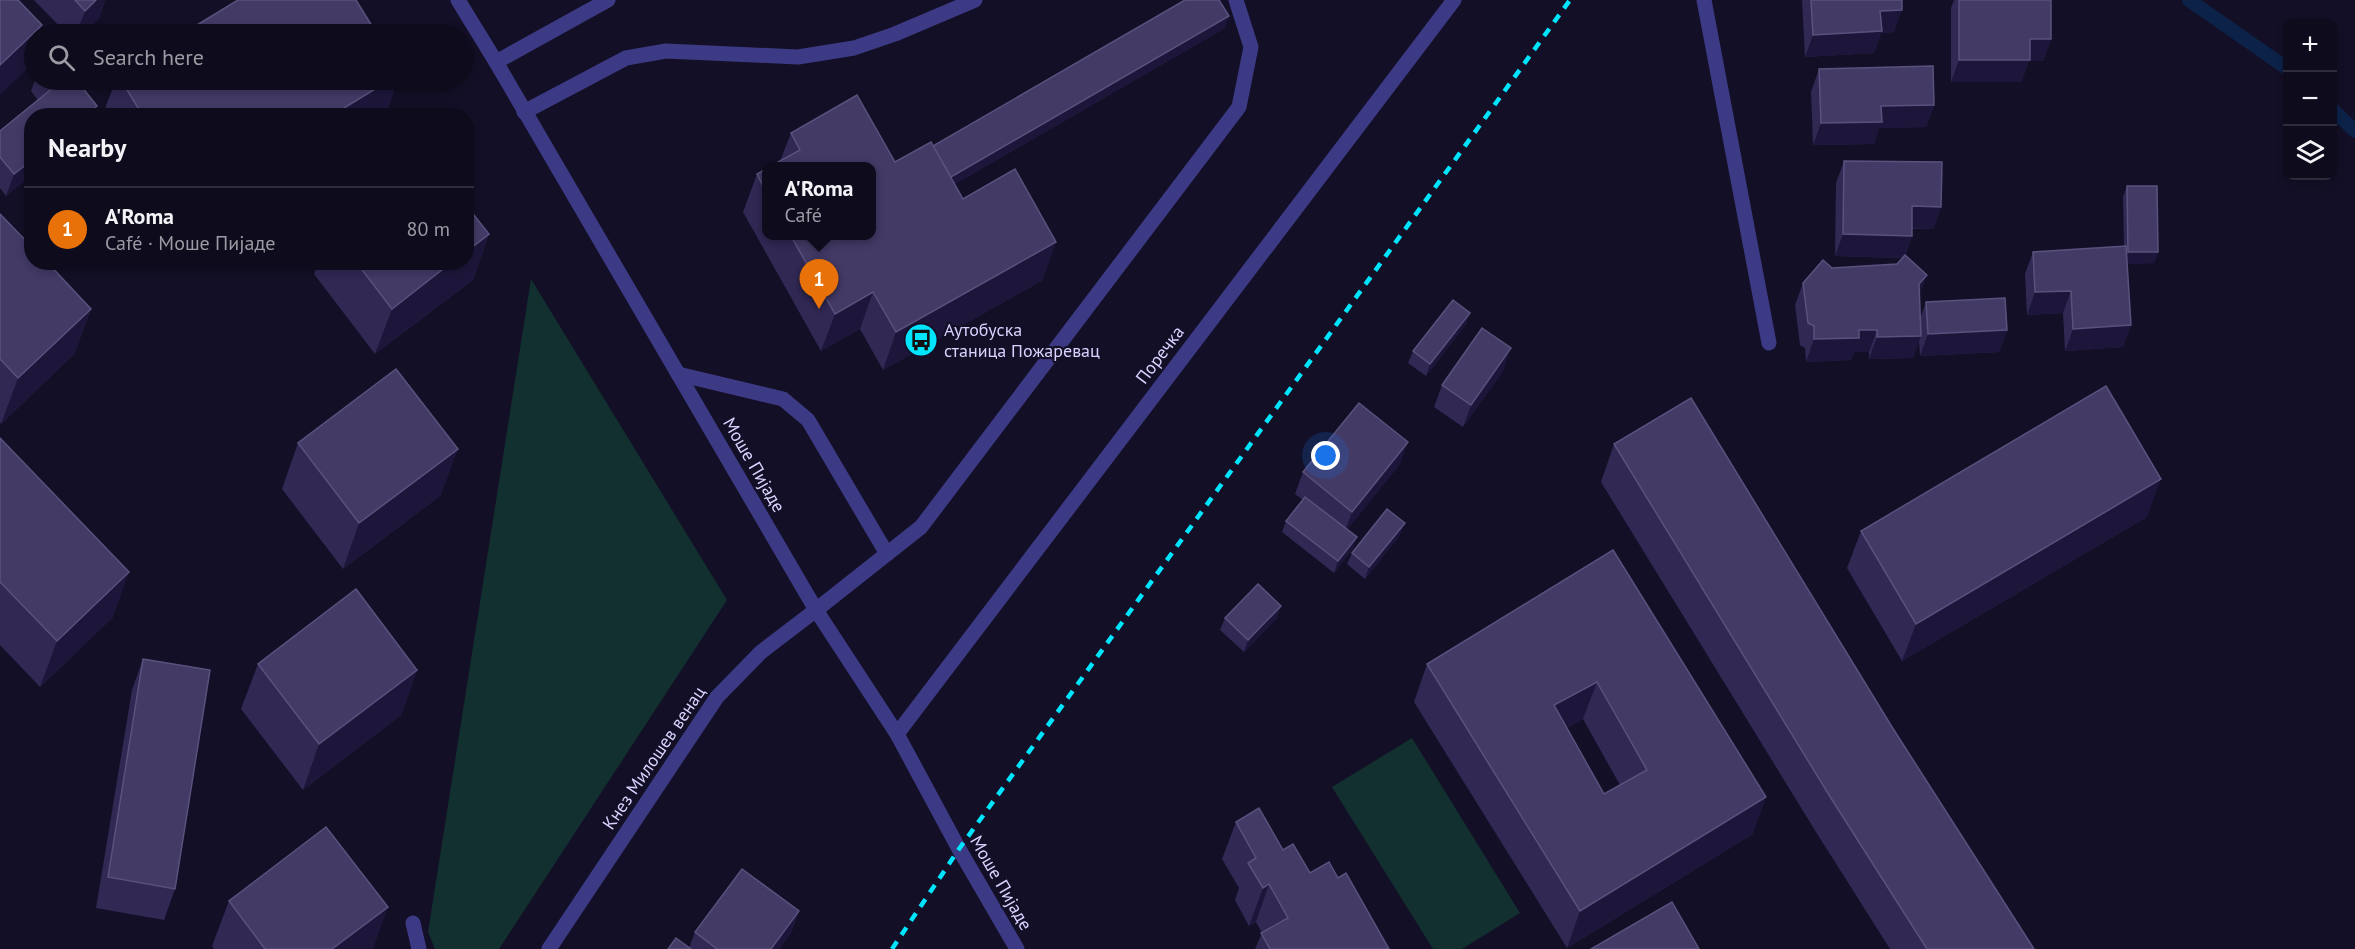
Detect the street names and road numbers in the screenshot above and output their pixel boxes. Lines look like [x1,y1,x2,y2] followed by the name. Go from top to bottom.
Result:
[1130,321,1189,388] street label: Поречка
[718,413,791,516] street label: Моше Пијаде
[597,681,710,834] street label: Кнез Милошев венац
[965,831,1038,934] street label: Моше Пијаде

